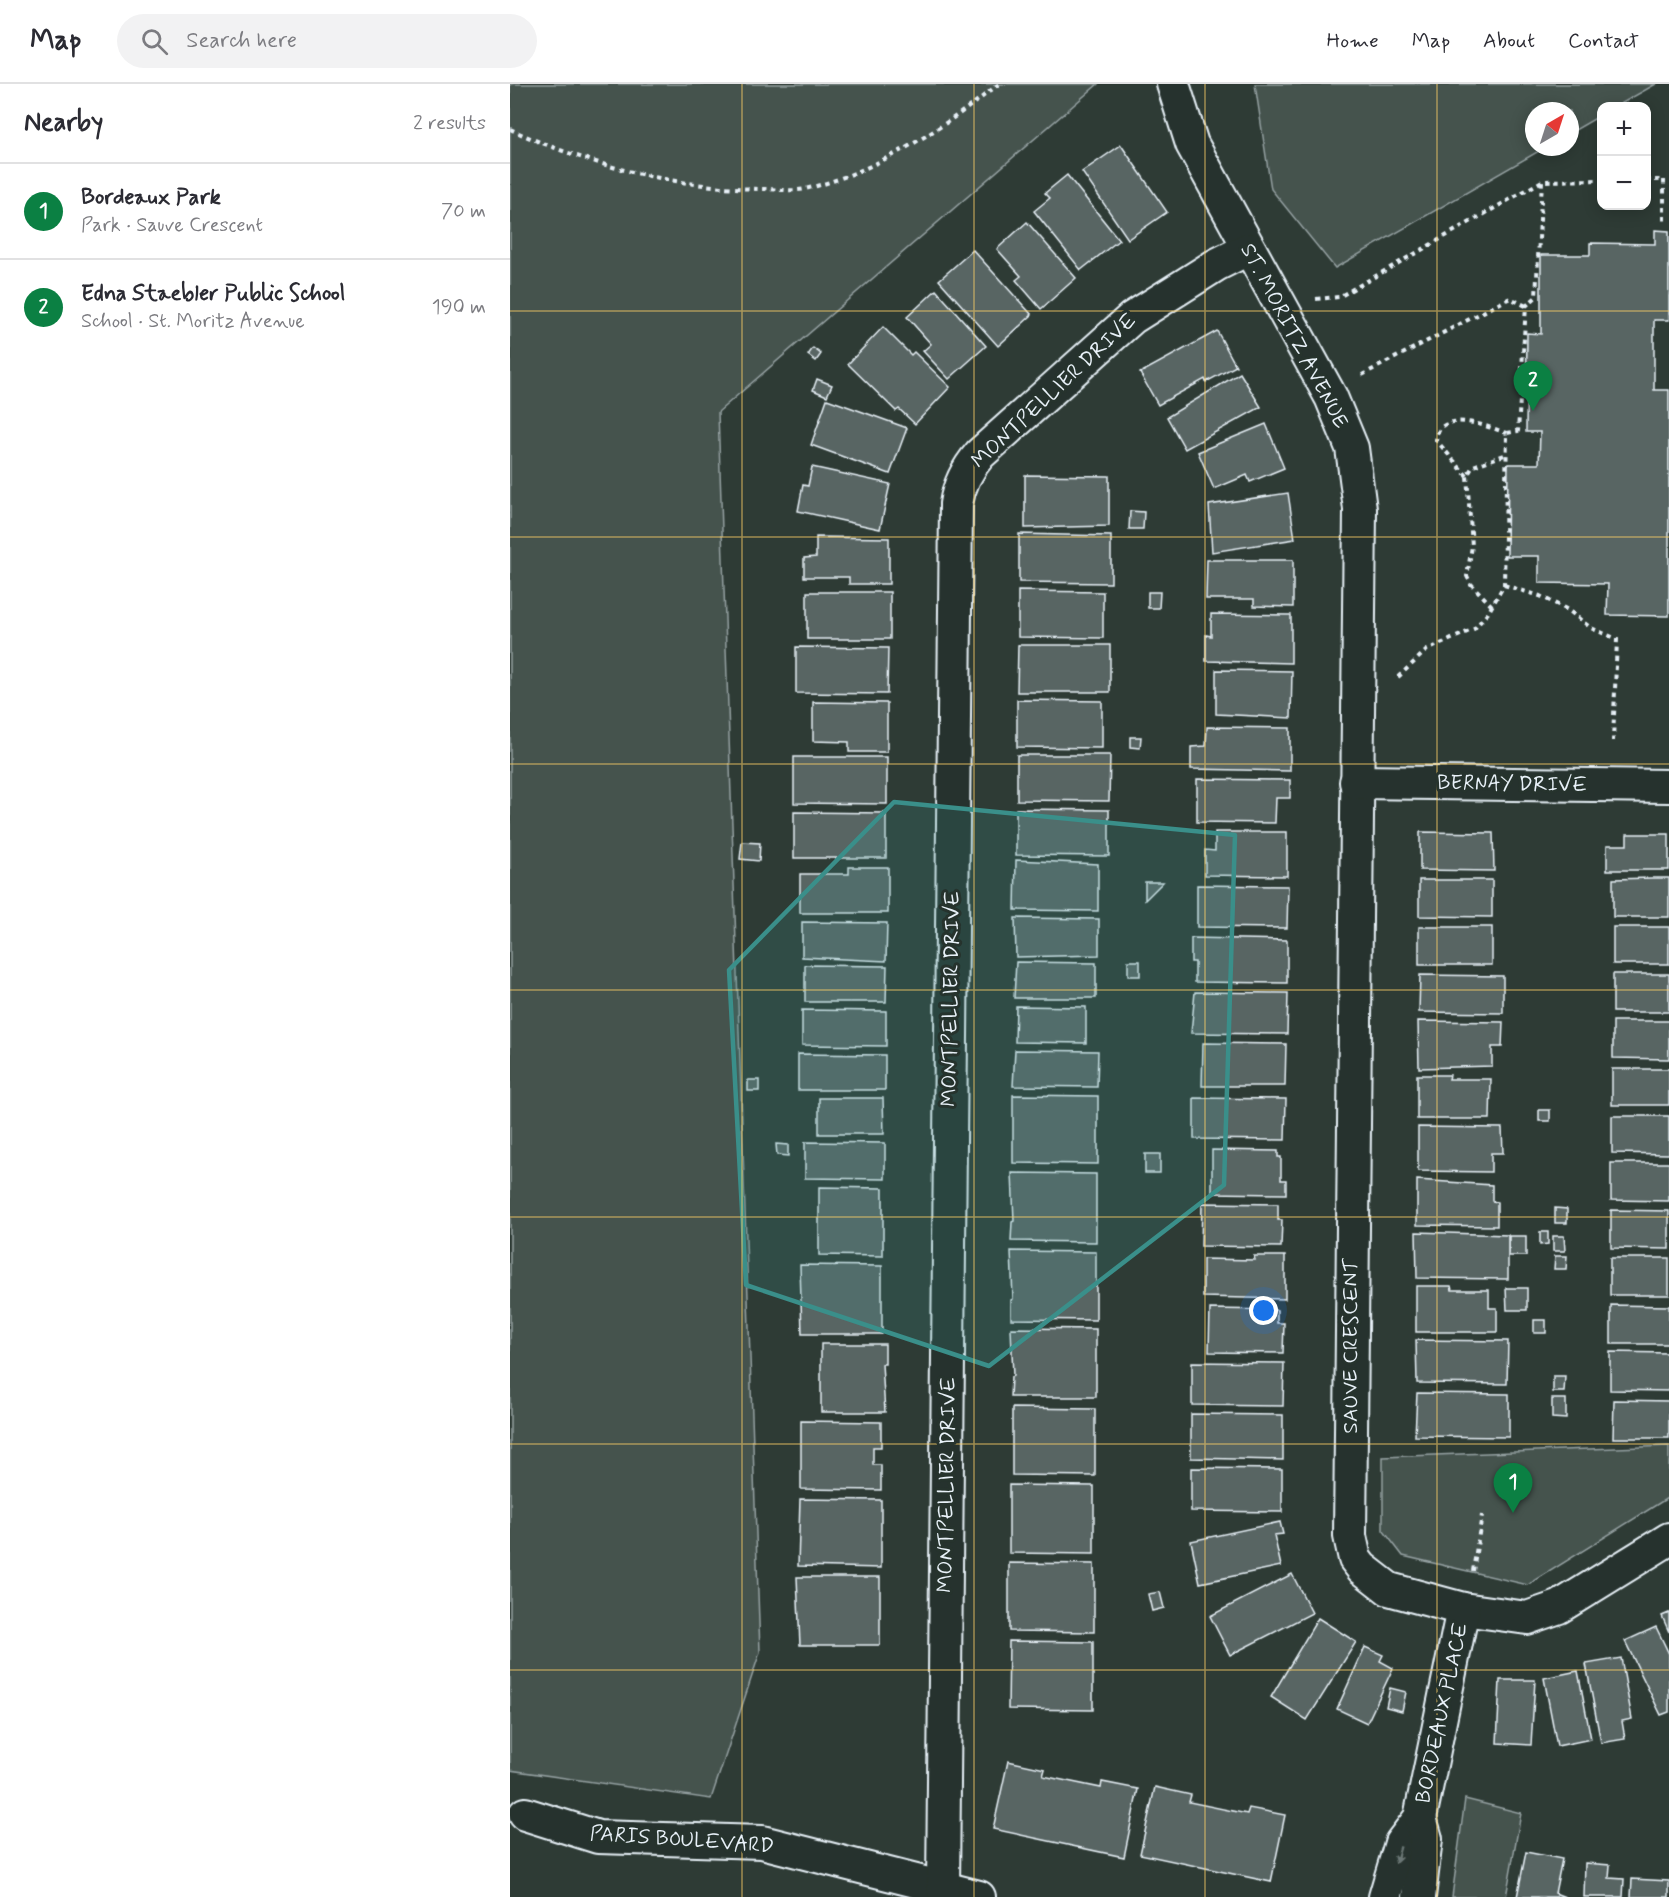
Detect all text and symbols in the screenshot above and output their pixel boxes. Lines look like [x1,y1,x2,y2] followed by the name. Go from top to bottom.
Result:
[117,14,537,68] search box
[30,23,81,60] text: Map
[138,25,171,58] icon: search
[186,27,297,55] text: Search here
[1327,27,1379,55] text: Home
[1412,27,1450,55] text: Map
[1483,27,1535,55] text: About
[1568,27,1639,55] text: Contact
[1525,102,1579,156] north arrow
[1597,102,1651,210] map controls
[1597,102,1651,156] button: +
[24,106,103,140] text: Nearby
[413,110,486,137] text: 2 results
[1597,156,1651,210] button: −
[81,184,221,212] text: Bordeaux Park
[39,198,48,225] text: 1
[441,198,486,225] text: 70 m
[81,212,263,239] text: Park · Sauve Crescent
[1233,239,1355,433] street label: ST. MORITZ AVENUE
[81,280,345,308] text: Edna Staebler Public School
[39,294,48,321] text: 2
[432,294,486,321] text: 190 m
[965,307,1143,475] street label: MONTPELLIER DRIVE
[81,308,305,335] text: School · St. Moritz Avenue
[1514,362,1552,411] pin: 2
[1437,769,1587,799] street label: BERNAY DRIVE
[935,891,967,1107] street label: MONTPELLIER DRIVE
[1337,1258,1365,1434] street label: SAUVE CRESCENT
[1249,1296,1278,1325] your location
[931,1377,963,1593] street label: MONTPELLIER DRIVE
[1494,1464,1532,1513] pin: 1
[1409,1620,1475,1806] street label: BORDEAUX PLACE
[589,1820,775,1860] street label: PARIS BOULEVARD
[1393,1846,1402,1864] one-way arrow

